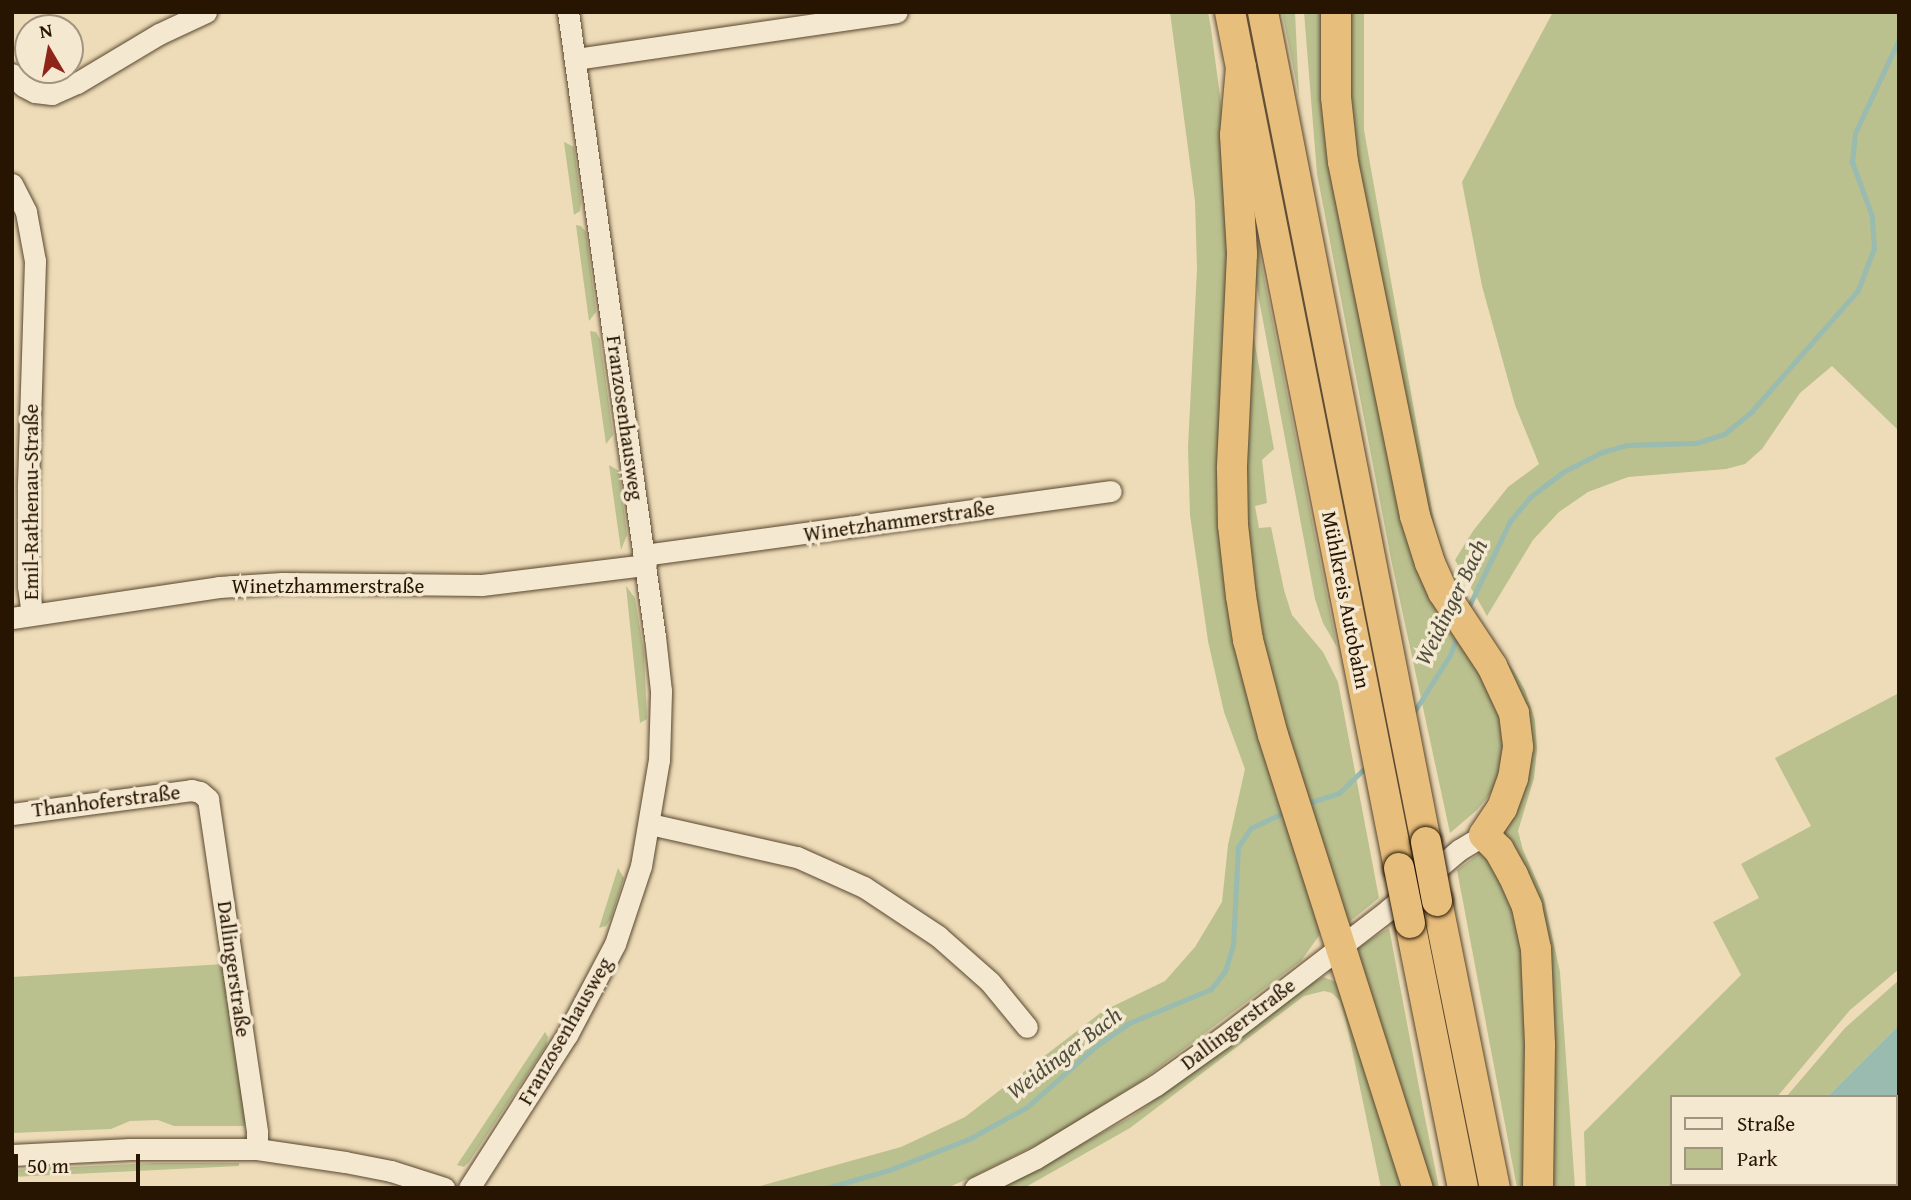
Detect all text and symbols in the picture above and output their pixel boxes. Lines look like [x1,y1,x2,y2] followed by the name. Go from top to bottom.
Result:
[14,14,84,84] north arrow
[37,15,54,45] text: N
[601,334,649,502] street label: Franzosenhausweg
[18,404,44,600] street label: Emil-Rathenau-Straße
[802,495,996,547] street label: Winetzhammerstraße
[1316,509,1376,691] street label: Mühlkreis Autobahn
[1409,535,1493,669] water label: Weidinger Bach
[232,573,424,599] street label: Winetzhammerstraße
[30,779,182,823] street label: Thanhoferstraße
[212,899,256,1039] street label: Dallingerstraße
[512,953,618,1109] street label: Franzosenhausweg
[1176,973,1300,1075] street label: Dallingerstraße
[1001,1001,1127,1105] water label: Weidinger Bach
[1670,1095,1897,1186] legend
[1737,1108,1795,1139] text: Straße
[18,1140,144,1184] scale bar
[1737,1143,1778,1174] text: Park
[27,1150,69,1181] text: 50 m

